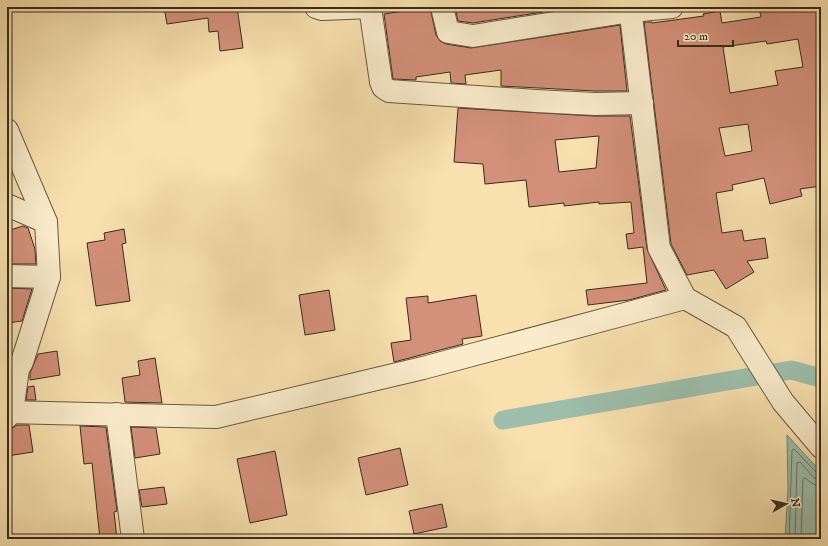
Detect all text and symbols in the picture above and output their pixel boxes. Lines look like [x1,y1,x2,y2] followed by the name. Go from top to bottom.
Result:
[678,22,733,48] scale bar
[684,29,708,44] text: 20 m
[766,484,806,524] north arrow
[787,497,802,508] text: N

